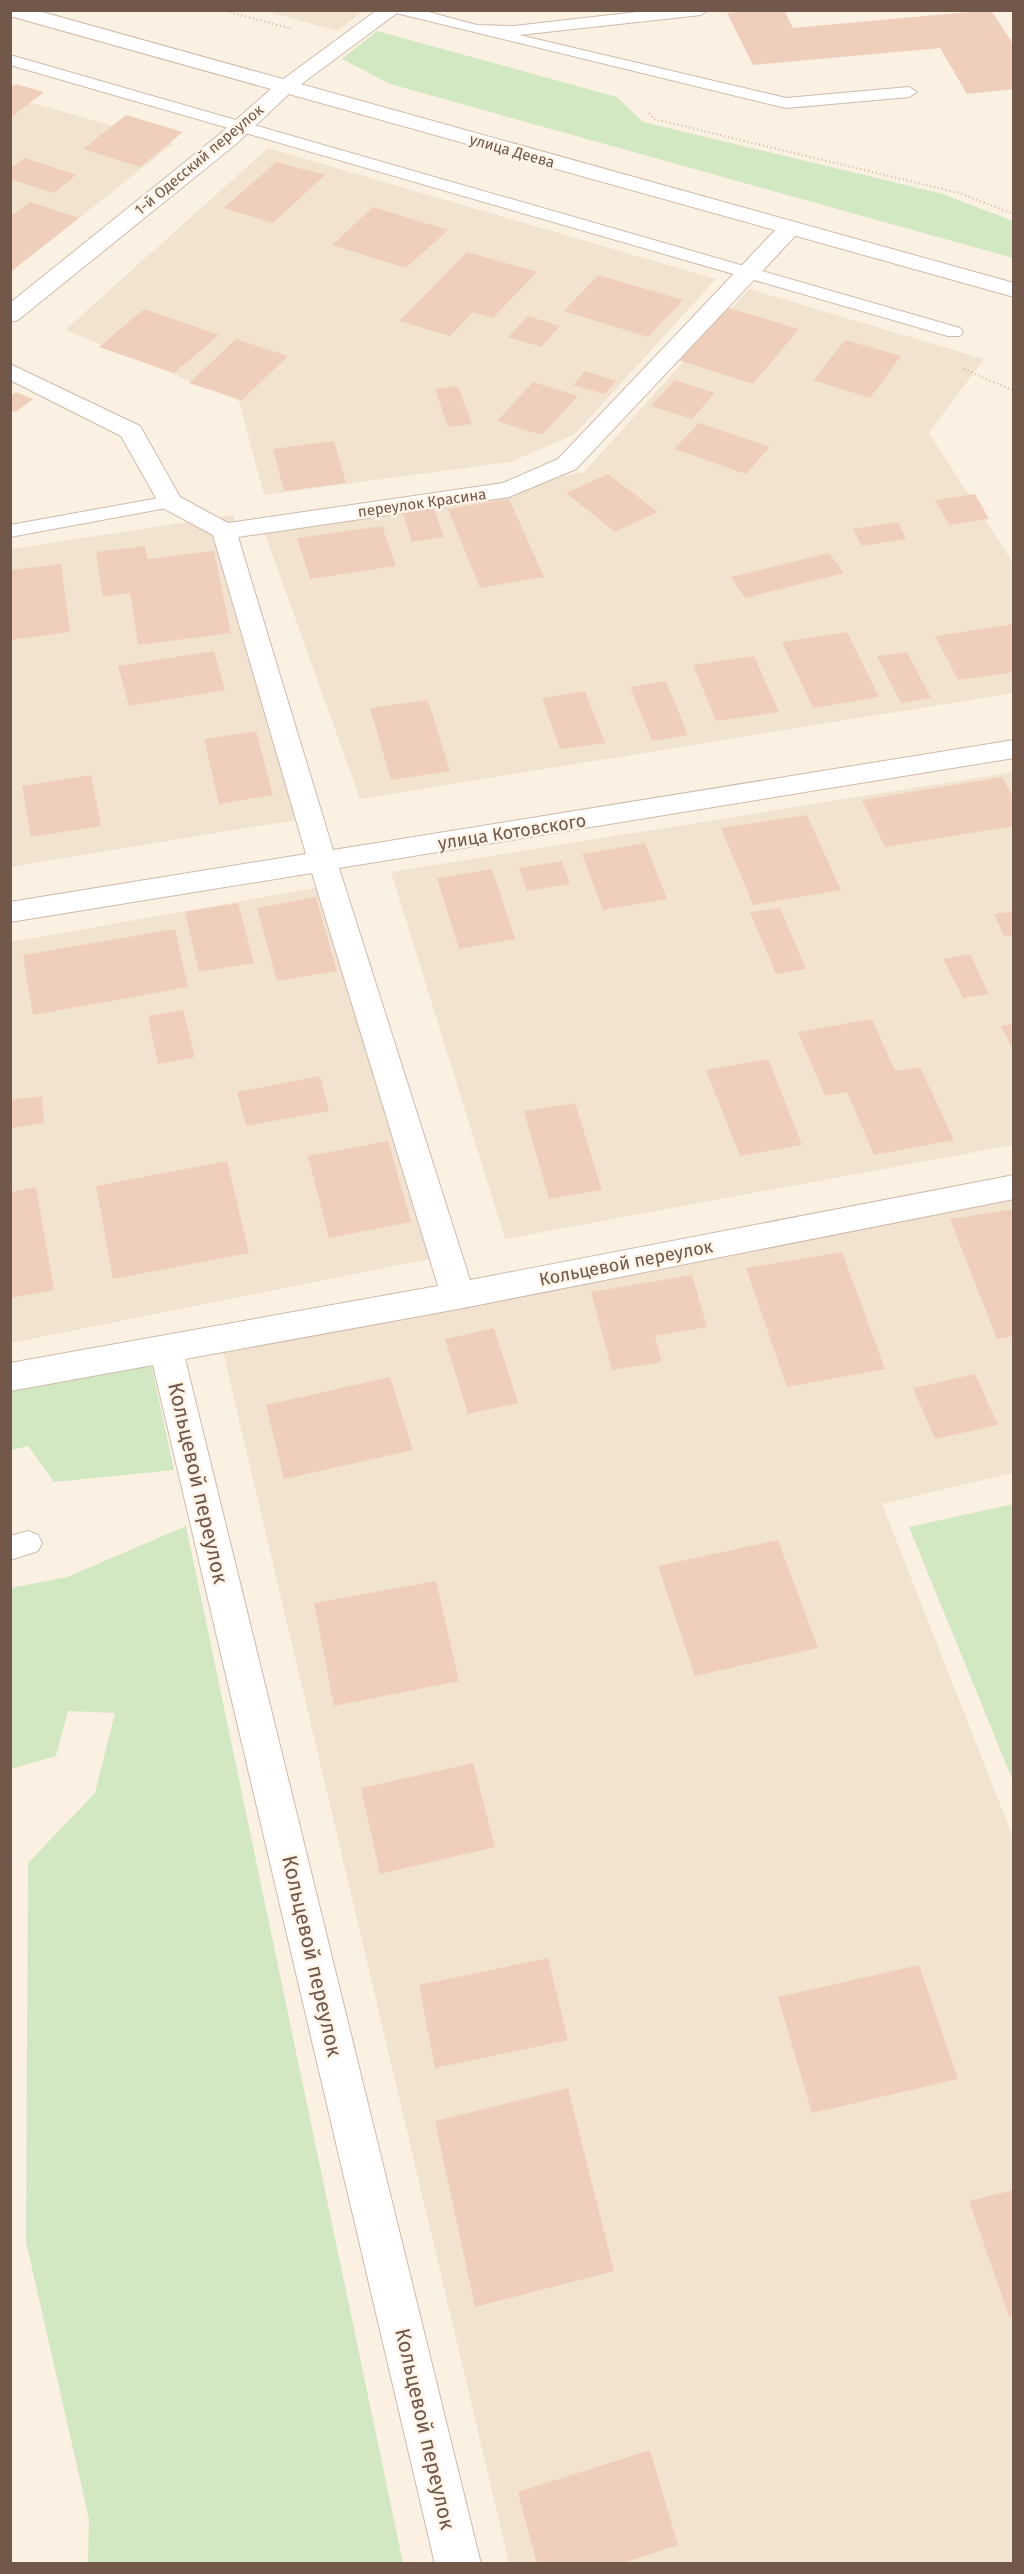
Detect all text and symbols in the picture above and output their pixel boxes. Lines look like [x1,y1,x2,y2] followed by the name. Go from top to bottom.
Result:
[131,101,267,219] street label: 1-й Одесский переулок
[467,130,557,172] street label: улица Деева
[357,485,487,521] street label: переулок Красина
[436,809,588,855] street label: улица Котовского
[537,1235,715,1291] street label: Кольцевой переулок
[162,1380,234,1586] street label: Кольцевой переулок
[276,1853,348,2059] street label: Кольцевой переулок
[389,2326,461,2532] street label: Кольцевой переулок

